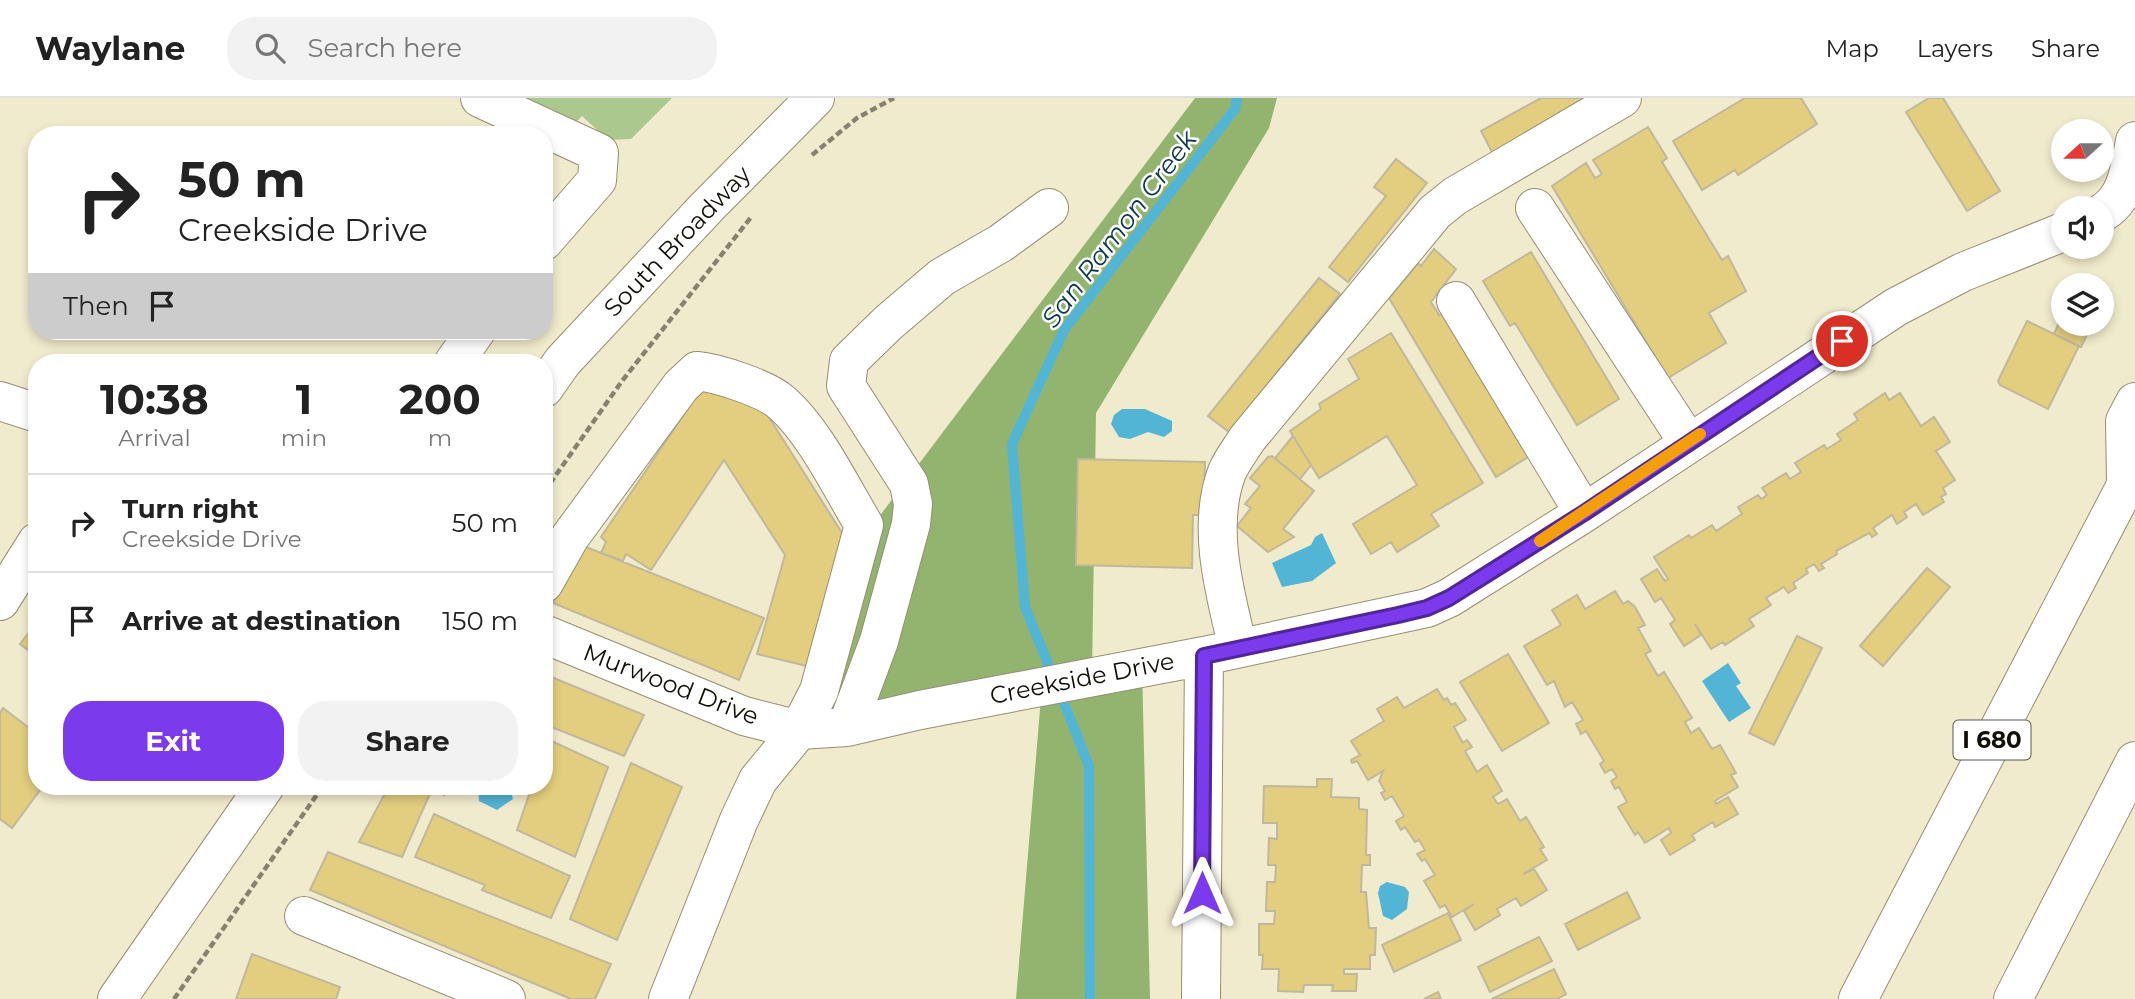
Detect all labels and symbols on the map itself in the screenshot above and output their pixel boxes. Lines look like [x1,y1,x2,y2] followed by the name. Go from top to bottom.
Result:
[2051,119,2114,182] north arrow
[1034,123,1204,334] water label: San Ramon Creek
[598,160,756,322] street label: South Broadway
[1812,311,1872,371] pin
[579,637,763,731] street label: Murwood Drive
[987,646,1177,710] street label: Creekside Drive
[1954,720,2030,760] road number: I 680
[1165,856,1239,930] position arrow

